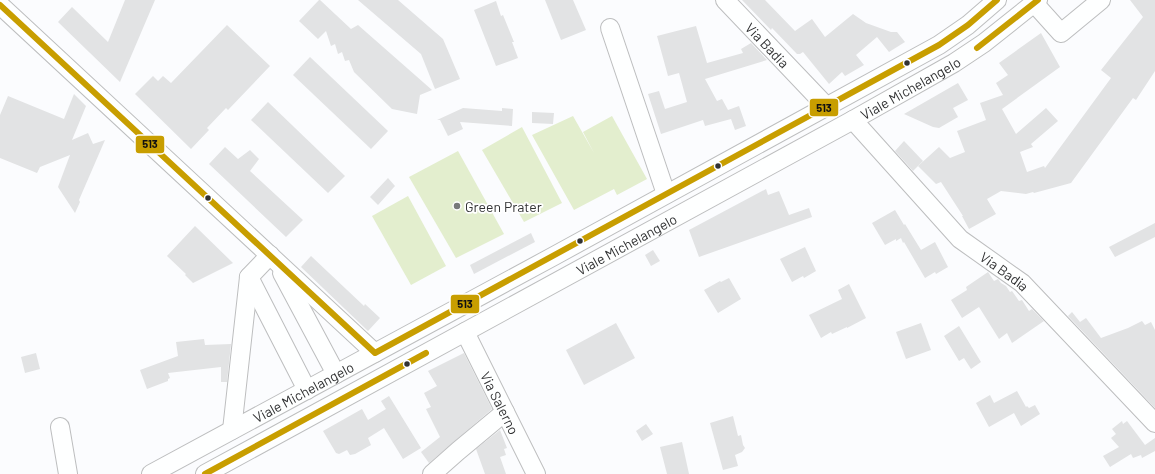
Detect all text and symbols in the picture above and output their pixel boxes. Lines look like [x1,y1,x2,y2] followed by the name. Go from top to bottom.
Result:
[742,19,793,71] street label: Via Badia
[857,53,963,123] street label: Viale Michelangelo
[902,58,912,68] unlabelled marker
[809,98,839,117] line badge: 513
[816,101,832,114] text: 513
[135,135,165,154] line badge: 513
[142,137,158,150] text: 513
[713,161,723,171] unlabelled marker
[203,193,213,203] unlabelled marker
[465,198,542,215] place label: Green Prater
[452,201,462,211] marker: Green Prater
[573,210,679,278] street label: Viale Michelangelo
[575,236,585,246] unlabelled marker
[977,248,1033,294] street label: Via Badia
[450,294,480,314] line badge: 513
[457,297,473,310] text: 513
[250,358,356,426] street label: Viale Michelangelo
[402,359,412,369] unlabelled marker
[478,368,523,437] street label: Via Salerno

